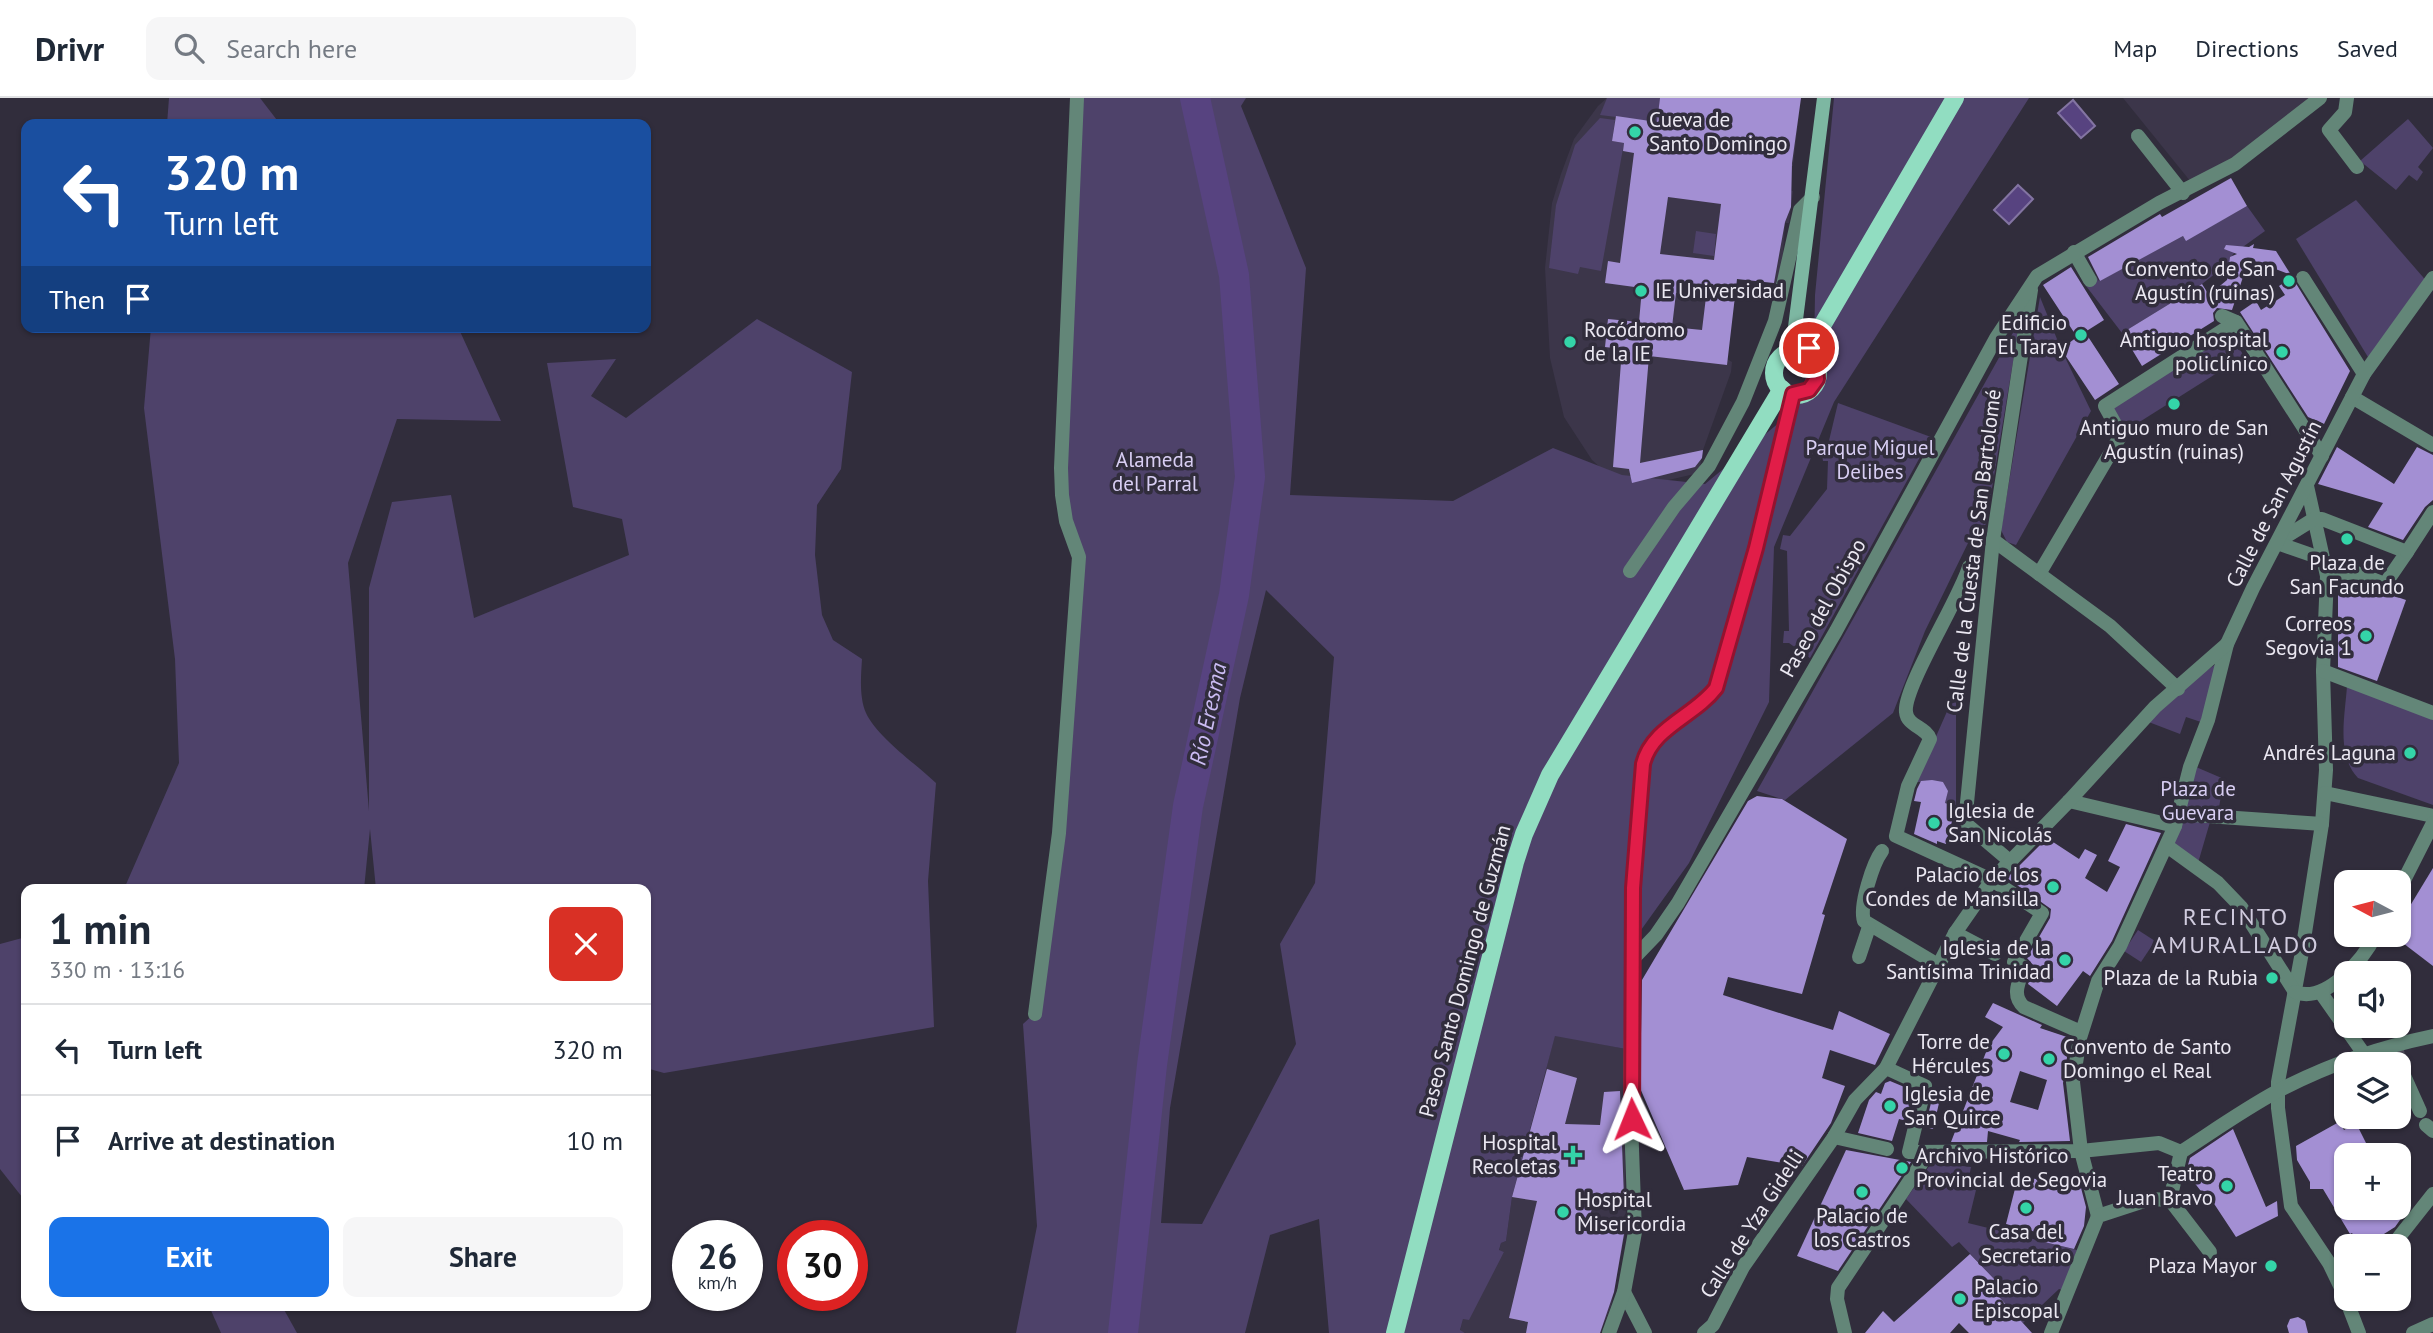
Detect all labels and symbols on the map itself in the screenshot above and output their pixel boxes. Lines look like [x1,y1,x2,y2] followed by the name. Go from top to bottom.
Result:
[1649,106,1788,157] place label: Cueva de Santo Domingo
[1627,124,1643,140] marker: Cueva de Santo Domingo
[2125,255,2275,306] place label: Convento de San Agustín (ruinas)
[2281,273,2297,289] marker: Convento de San Agustín (ruinas)
[1655,277,1784,304] place label: IE Universidad
[1633,283,1649,299] marker: IE Universidad
[1997,309,2067,360] place label: Edificio El Taray
[1584,316,1685,367] place label: Rocódromo de la IE
[1779,318,1839,378] pin
[2120,326,2268,377] place label: Antiguo hospital policlínico
[2073,327,2089,343] marker: Edificio El Taray
[1562,334,1578,350] marker: Rocódromo de la IE
[2274,344,2290,360] marker: Antiguo hospital policlínico
[1940,388,2007,714] street label: Calle de la Cuesta de San Bartolomé
[2166,396,2182,412] marker: Antiguo muro de San Agustín (ruinas)
[2080,414,2268,465] place label: Antiguo muro de San Agustín (ruinas)
[2220,416,2327,592] street label: Calle de San Agustín
[1805,434,1935,485] park label: Parque Miguel Delibes
[1112,446,1198,497] park label: Alameda del Parral
[2339,531,2355,547] marker: Plaza de San Facundo
[1773,534,1872,682] street label: Paseo del Obispo
[2290,549,2404,600] place label: Plaza de San Facundo
[2265,610,2352,661] place label: Correos Segovia 1
[2358,628,2374,644] marker: Correos Segovia 1
[1183,660,1233,768] water label: Río Eresma
[2263,739,2396,766] place label: Andrés Laguna
[2402,745,2418,761] marker: Andrés Laguna
[2160,775,2236,826] park label: Plaza de Guevara
[1948,797,2052,848] place label: Iglesia de San Nicolás
[1926,815,1942,831] marker: Iglesia de San Nicolás
[1412,822,1517,1120] street label: Paseo Santo Domingo de Guzmán
[1865,861,2039,912] place label: Palacio de los Condes de Mansilla
[2334,870,2412,947] north arrow
[2045,879,2061,895] marker: Palacio de los Condes de Mansilla
[2152,901,2320,960] district label: RECINTO AMURALLADO
[1886,934,2051,985] place label: Iglesia de la Santísima Trinidad
[2057,952,2073,968] marker: Iglesia de la Santísima Trinidad
[2104,964,2258,991] place label: Plaza de la Rubia
[2264,970,2280,986] marker: Plaza de la Rubia
[1912,1028,1990,1079] place label: Torre de Hércules
[2063,1033,2232,1084] place label: Convento de Santo Domingo el Real
[1996,1046,2012,1062] marker: Torre de Hércules
[2041,1051,2057,1067] marker: Convento de Santo Domingo el Real
[1904,1080,2001,1131] place label: Iglesia de San Quirce
[1595,1082,1669,1156] position arrow
[1882,1098,1898,1114] marker: Iglesia de San Quirce
[1472,1129,1557,1180] place label: Hospital Recoletas
[1916,1142,2107,1193] place label: Archivo Histórico Provincial de Segovia
[1694,1144,1810,1303] street label: Calle de Yza Gidelli
[1563,1145,1583,1165] marker: Hospital Recoletas
[1894,1160,1910,1176] marker: Archivo Histórico Provincial de Segovia
[2116,1160,2213,1211] place label: Teatro Juan Bravo
[2219,1178,2235,1194] marker: Teatro Juan Bravo
[1854,1184,1870,1200] marker: Palacio de los Castros
[1577,1186,1686,1237] place label: Hospital Misericordia
[2018,1200,2034,1216] marker: Casa del Secretario
[1813,1202,1911,1253] place label: Palacio de los Castros
[1555,1204,1571,1220] marker: Hospital Misericordia
[1981,1218,2071,1269] place label: Casa del Secretario
[777,1220,868,1311] speed limit sign: 30
[2148,1252,2257,1279] place label: Plaza Mayor
[2263,1258,2279,1274] marker: Plaza Mayor
[1974,1273,2059,1324] place label: Palacio Episcopal
[1952,1291,1968,1307] marker: Palacio Episcopal

